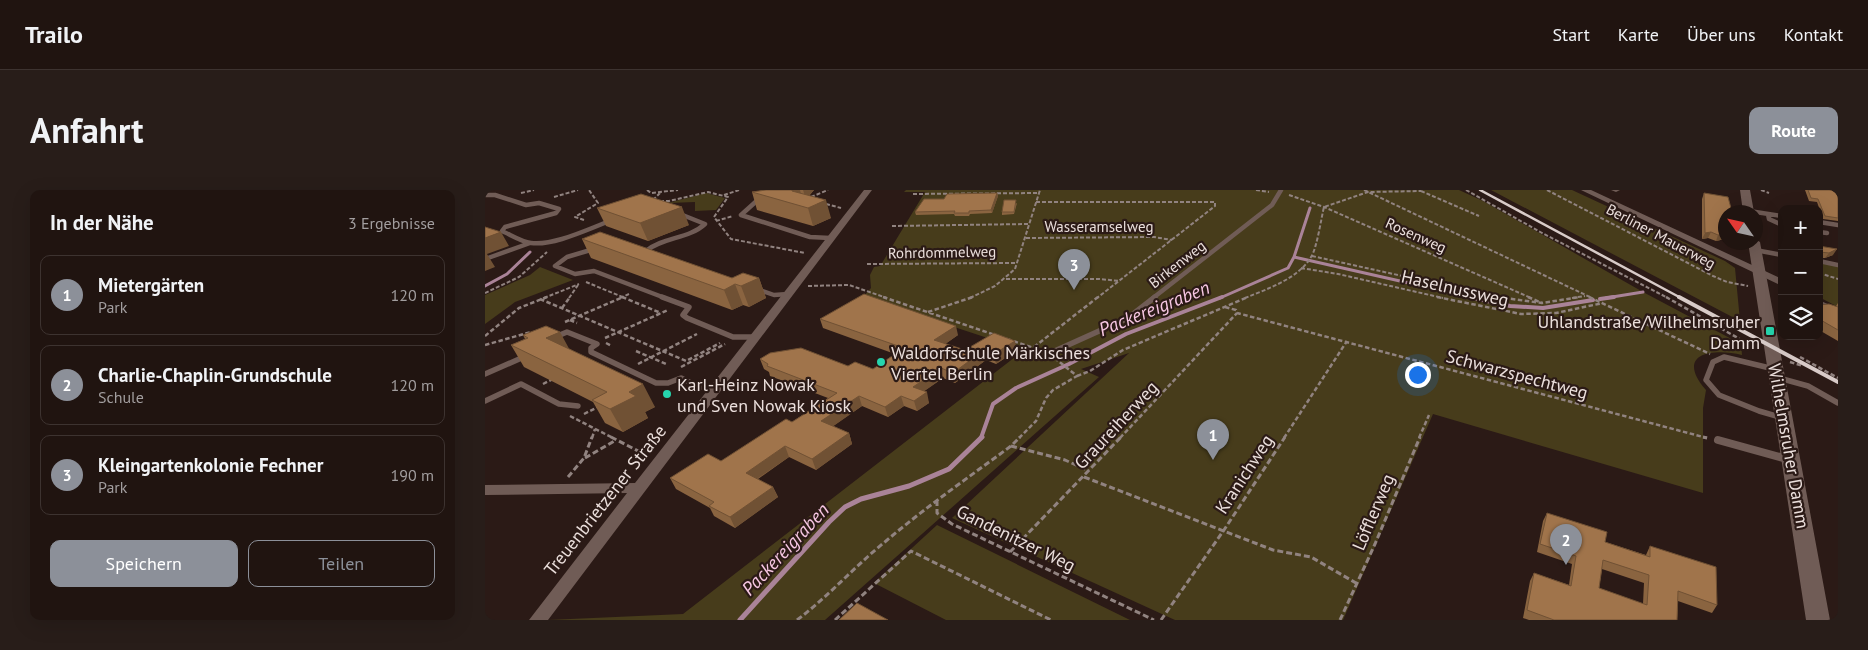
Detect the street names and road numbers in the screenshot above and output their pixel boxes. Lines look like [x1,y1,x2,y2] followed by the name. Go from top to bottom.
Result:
[1603,199,1719,273] street label: Berliner Mauerweg
[1383,213,1449,257] street label: Rosenweg
[1045,217,1153,236] street label: Wasseramselweg
[1145,236,1209,292] street label: Birkenweg
[888,242,996,262] street label: Rohrdommelweg
[1399,264,1511,312] street label: Haselnussweg
[1444,344,1590,404] street label: Schwarzspechtweg
[1763,362,1815,530] street label: Wilhelmsruher Damm
[1069,376,1163,474] street label: Graureiherweg
[539,420,671,580] street label: Treuenbrietzener Straße
[1210,430,1278,518] street label: Kranichweg
[1347,470,1399,554] street label: Löfflerweg
[953,499,1079,577] street label: Gandenitzer Weg

